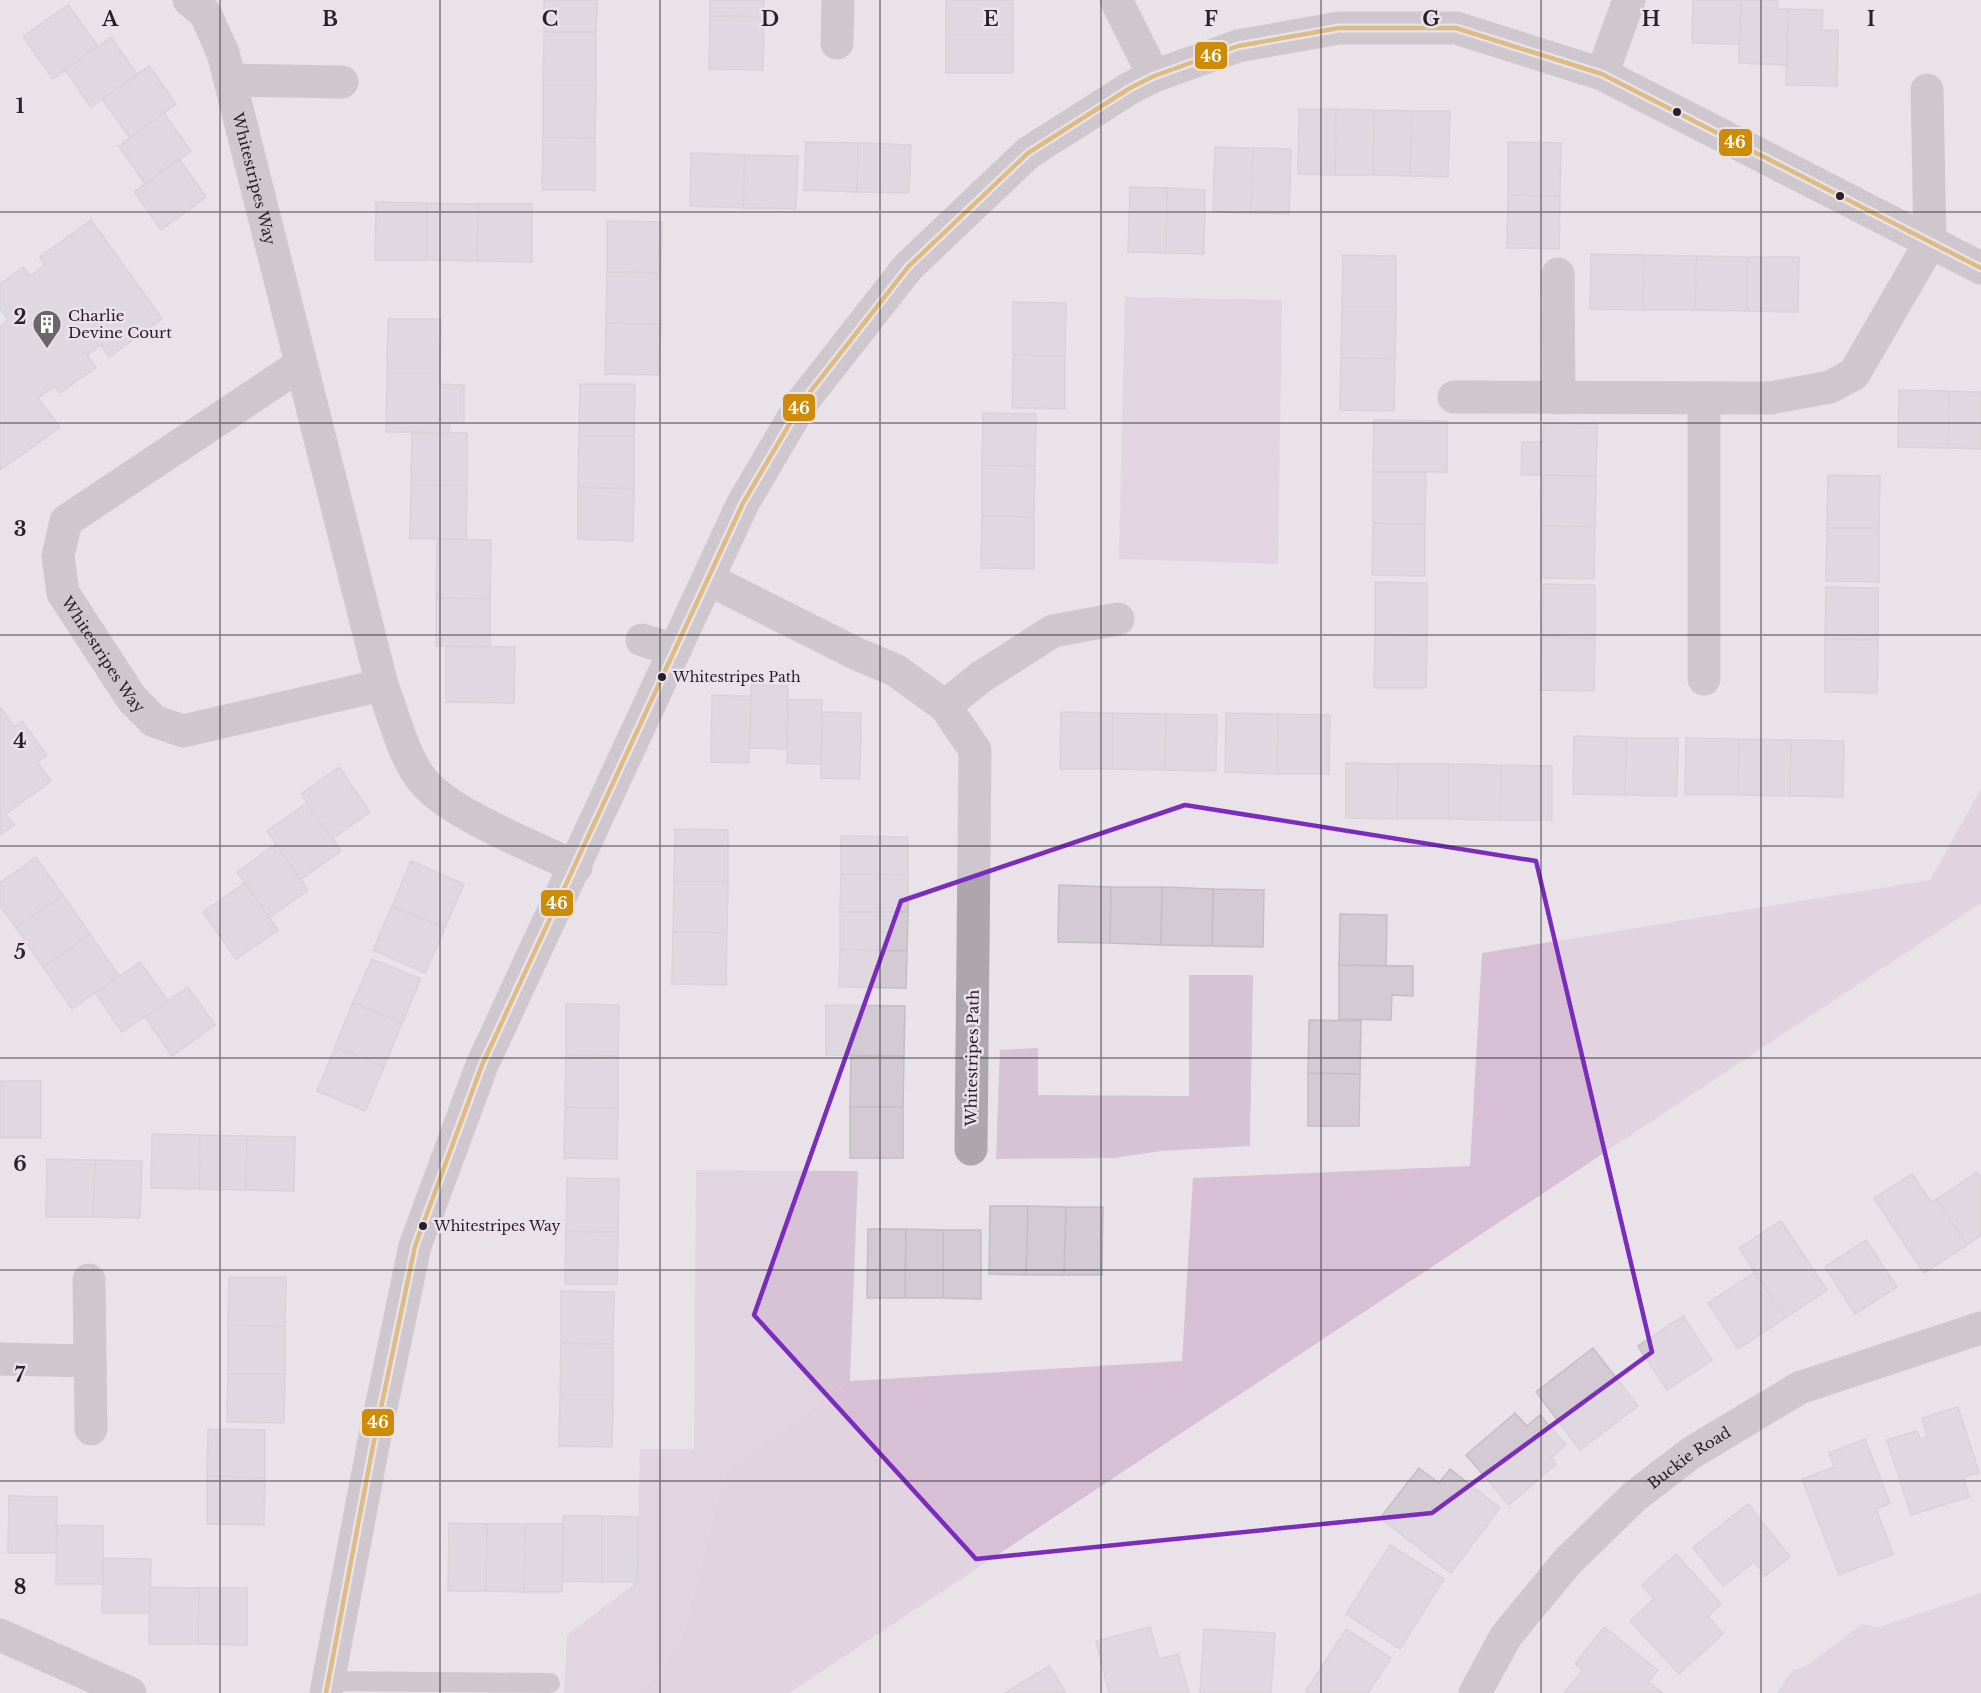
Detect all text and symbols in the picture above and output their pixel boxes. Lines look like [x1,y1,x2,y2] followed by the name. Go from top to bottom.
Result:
[101,7,119,31] text: A
[322,7,338,31] text: B
[542,7,558,31] text: C
[761,7,779,31] text: D
[983,7,999,31] text: E
[1204,7,1218,31] text: F
[1422,7,1440,31] text: G
[1642,7,1661,31] text: H
[1867,7,1875,31] text: I
[1194,41,1228,70] line badge: 46
[1200,46,1222,66] text: 46
[16,94,25,118] text: 1
[1671,106,1683,118] unlabelled marker
[229,110,280,247] street label: Whitestripes Way
[1718,128,1753,157] line badge: 46
[1724,132,1746,152] text: 46
[1834,190,1846,202] unlabelled marker
[13,305,27,329] text: 2
[68,306,172,342] place label: Charlie Devine Court
[31,308,63,350] building icon: Charlie Devine Court
[782,393,816,422] line badge: 46
[788,398,810,418] text: 46
[14,517,26,541] text: 3
[58,592,150,717] street label: Whitestripes Way
[672,668,801,686] place label: Whitestripes Path
[656,671,668,683] marker: Whitestripes Path
[13,729,27,753] text: 4
[540,889,574,917] line badge: 46
[546,893,568,913] text: 46
[14,940,26,964] text: 5
[961,989,983,1128] street label: Whitestripes Path
[13,1152,27,1176] text: 6
[433,1217,561,1235] place label: Whitestripes Way
[417,1220,429,1232] marker: Whitestripes Way
[15,1363,26,1387] text: 7
[361,1408,395,1437] line badge: 46
[367,1412,389,1432] text: 46
[1644,1422,1734,1493] street label: Buckie Road
[14,1575,26,1599] text: 8

